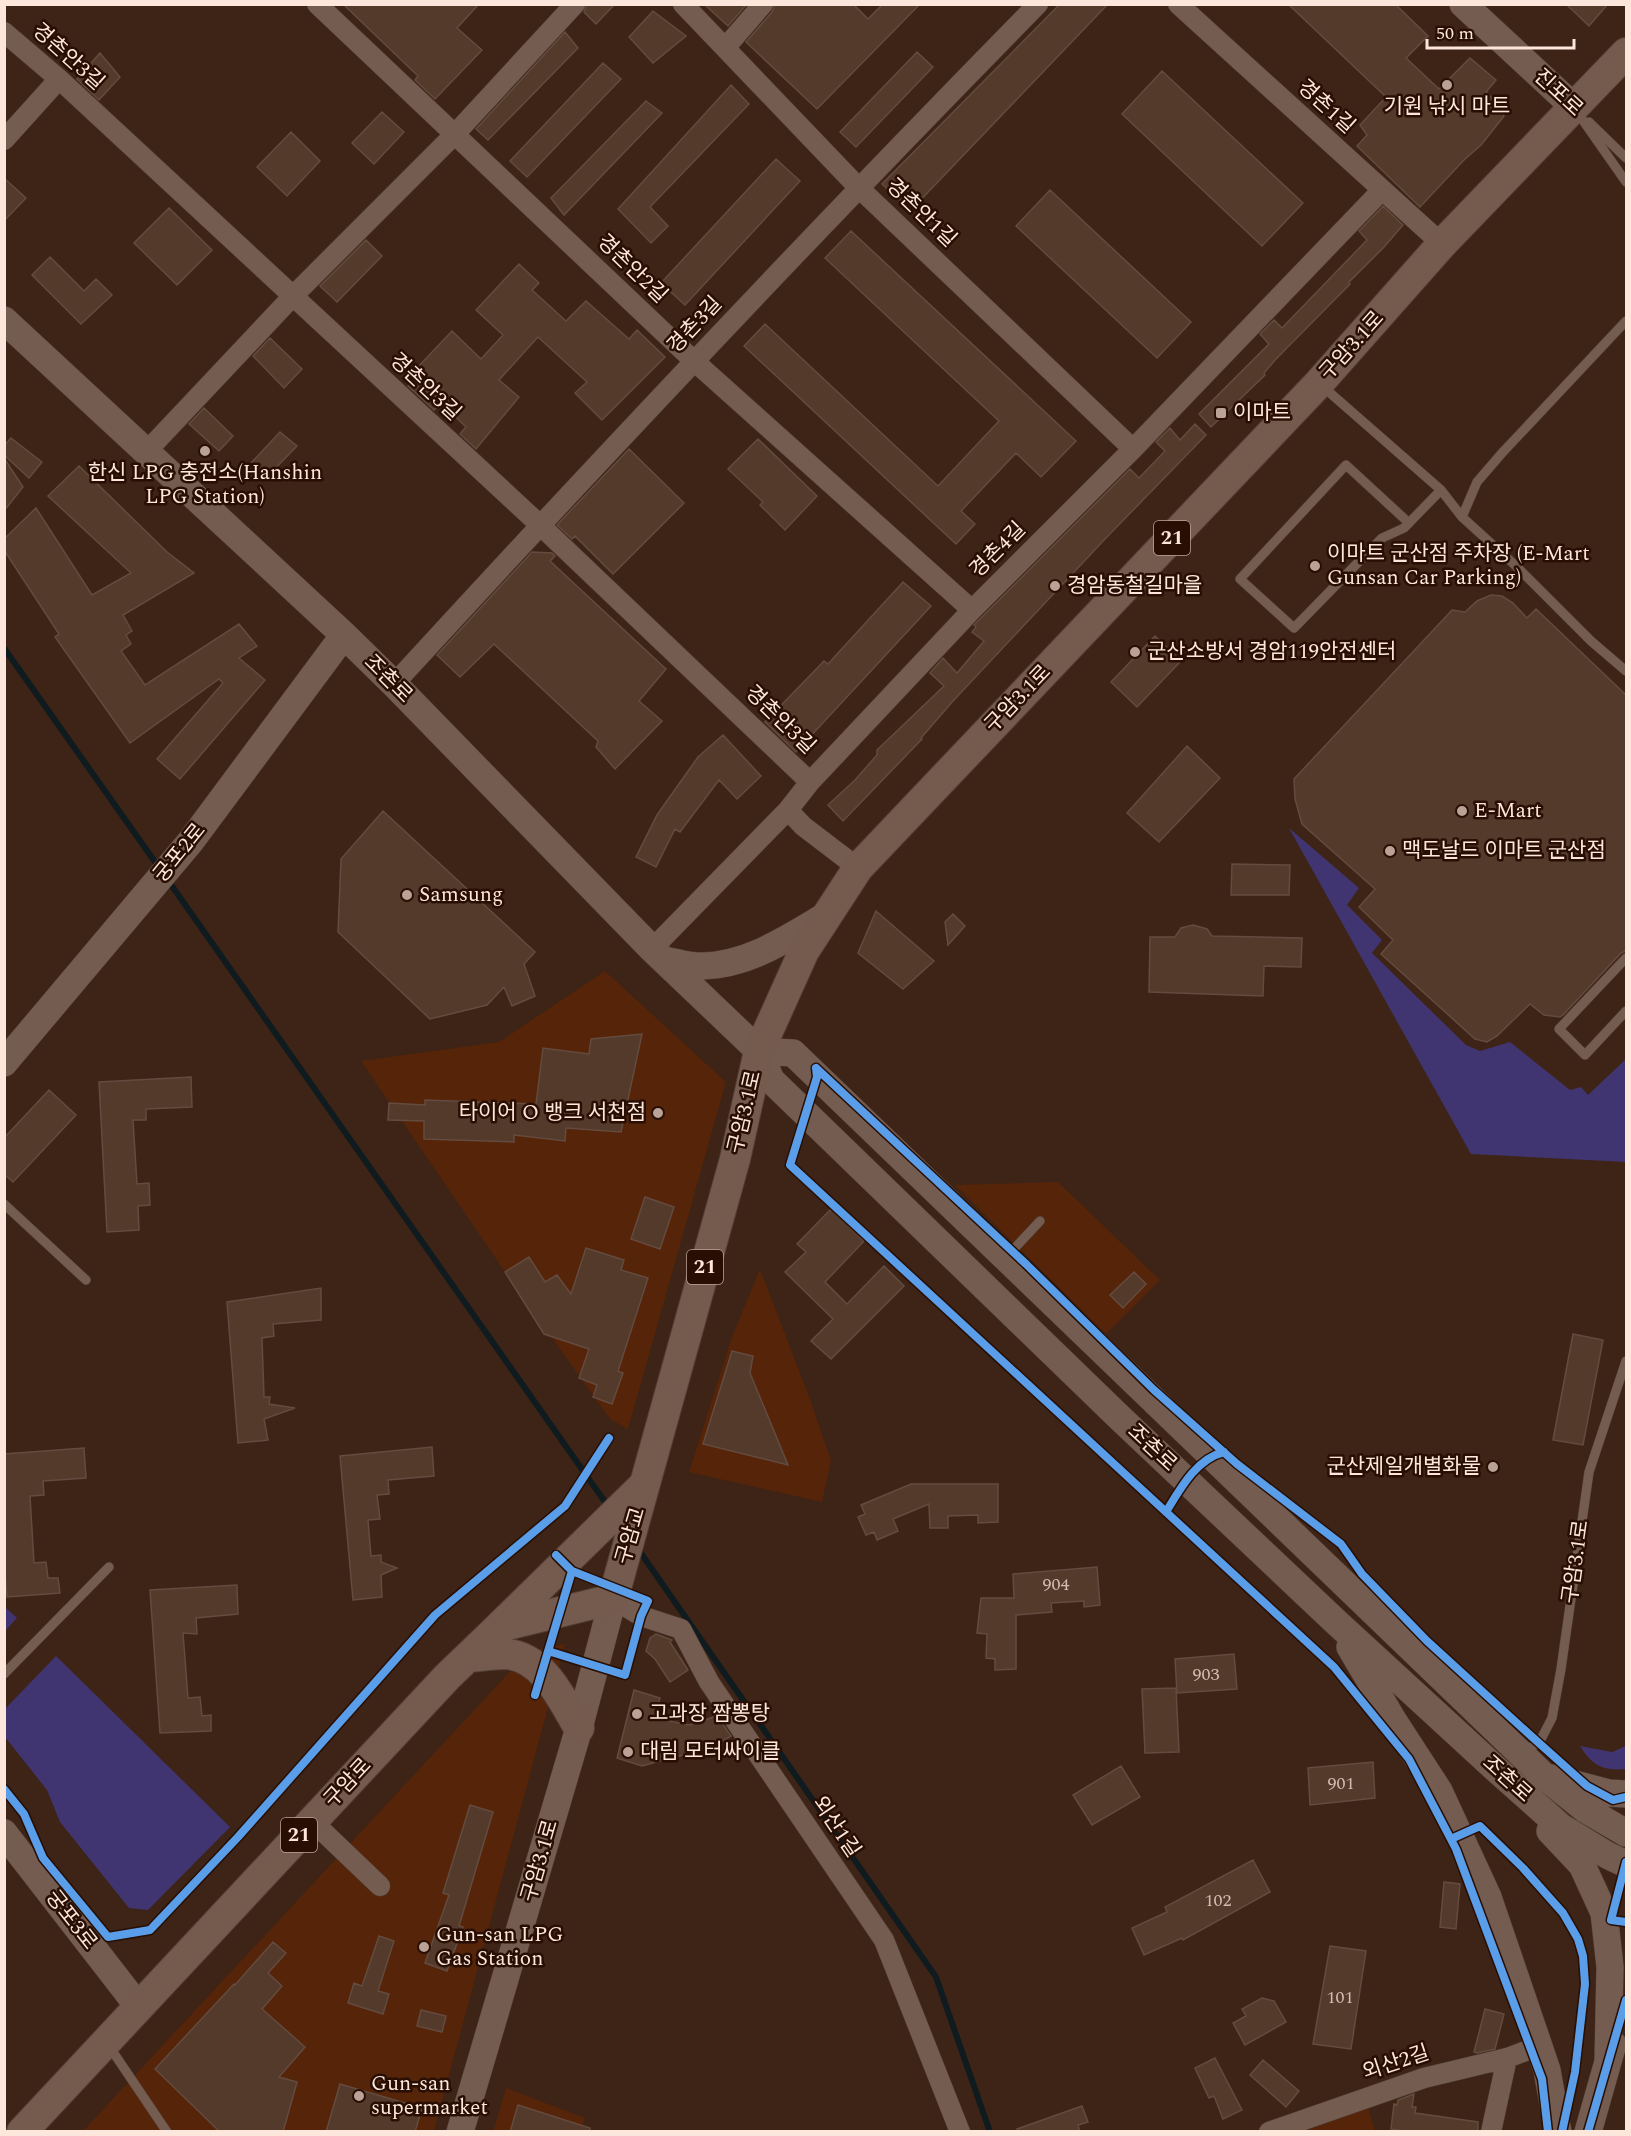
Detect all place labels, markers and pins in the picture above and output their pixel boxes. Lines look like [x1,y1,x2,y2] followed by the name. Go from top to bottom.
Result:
[1440,78,1454,92] marker: 기원 낚시 마트
[1384,91,1510,123] place label: 기원 낚시 마트
[1233,397,1291,429] place label: 이마트
[1214,406,1228,420] marker: 이마트
[198,444,212,458] marker: 한신 LPG 충전소(Hanshin LPG Station)
[88,457,322,513] place label: 한신 LPG 충전소(Hanshin LPG Station)
[1327,538,1590,594] place label: 이마트 군산점 주차장 (E-Mart Gunsan Car Parking)
[1308,559,1322,573] marker: 이마트 군산점 주차장 (E-Mart Gunsan Car Parking)
[1067,570,1202,602] place label: 경암동철길마을
[1048,579,1062,593] marker: 경암동철길마을
[1147,636,1396,668] place label: 군산소방서 경암119안전센터
[1128,645,1142,659] marker: 군산소방서 경암119안전센터
[1474,795,1542,827] place label: E-Mart
[1455,804,1469,818] marker: E-Mart
[1402,835,1606,867] place label: 맥도날드 이마트 군산점
[1383,844,1397,858] marker: 맥도날드 이마트 군산점
[419,879,503,911] place label: Samsung
[400,888,414,902] marker: Samsung
[459,1097,646,1129] place label: 타이어 O 뱅크 서천점
[651,1106,665,1120] marker: 타이어 O 뱅크 서천점
[1326,1451,1481,1483] place label: 군산제일개별화물
[1486,1460,1500,1474] marker: 군산제일개별화물
[649,1698,770,1730] place label: 고과장 짬뽕탕
[630,1707,644,1721] marker: 고과장 짬뽕탕
[640,1736,781,1768] place label: 대림 모터싸이클
[621,1745,635,1759] marker: 대림 모터싸이클
[436,1919,563,1975] place label: Gun-san LPG Gas Station
[417,1940,431,1954] marker: Gun-san LPG Gas Station
[371,2068,488,2124] place label: Gun-san supermarket
[352,2089,366,2103] marker: Gun-san supermarket

